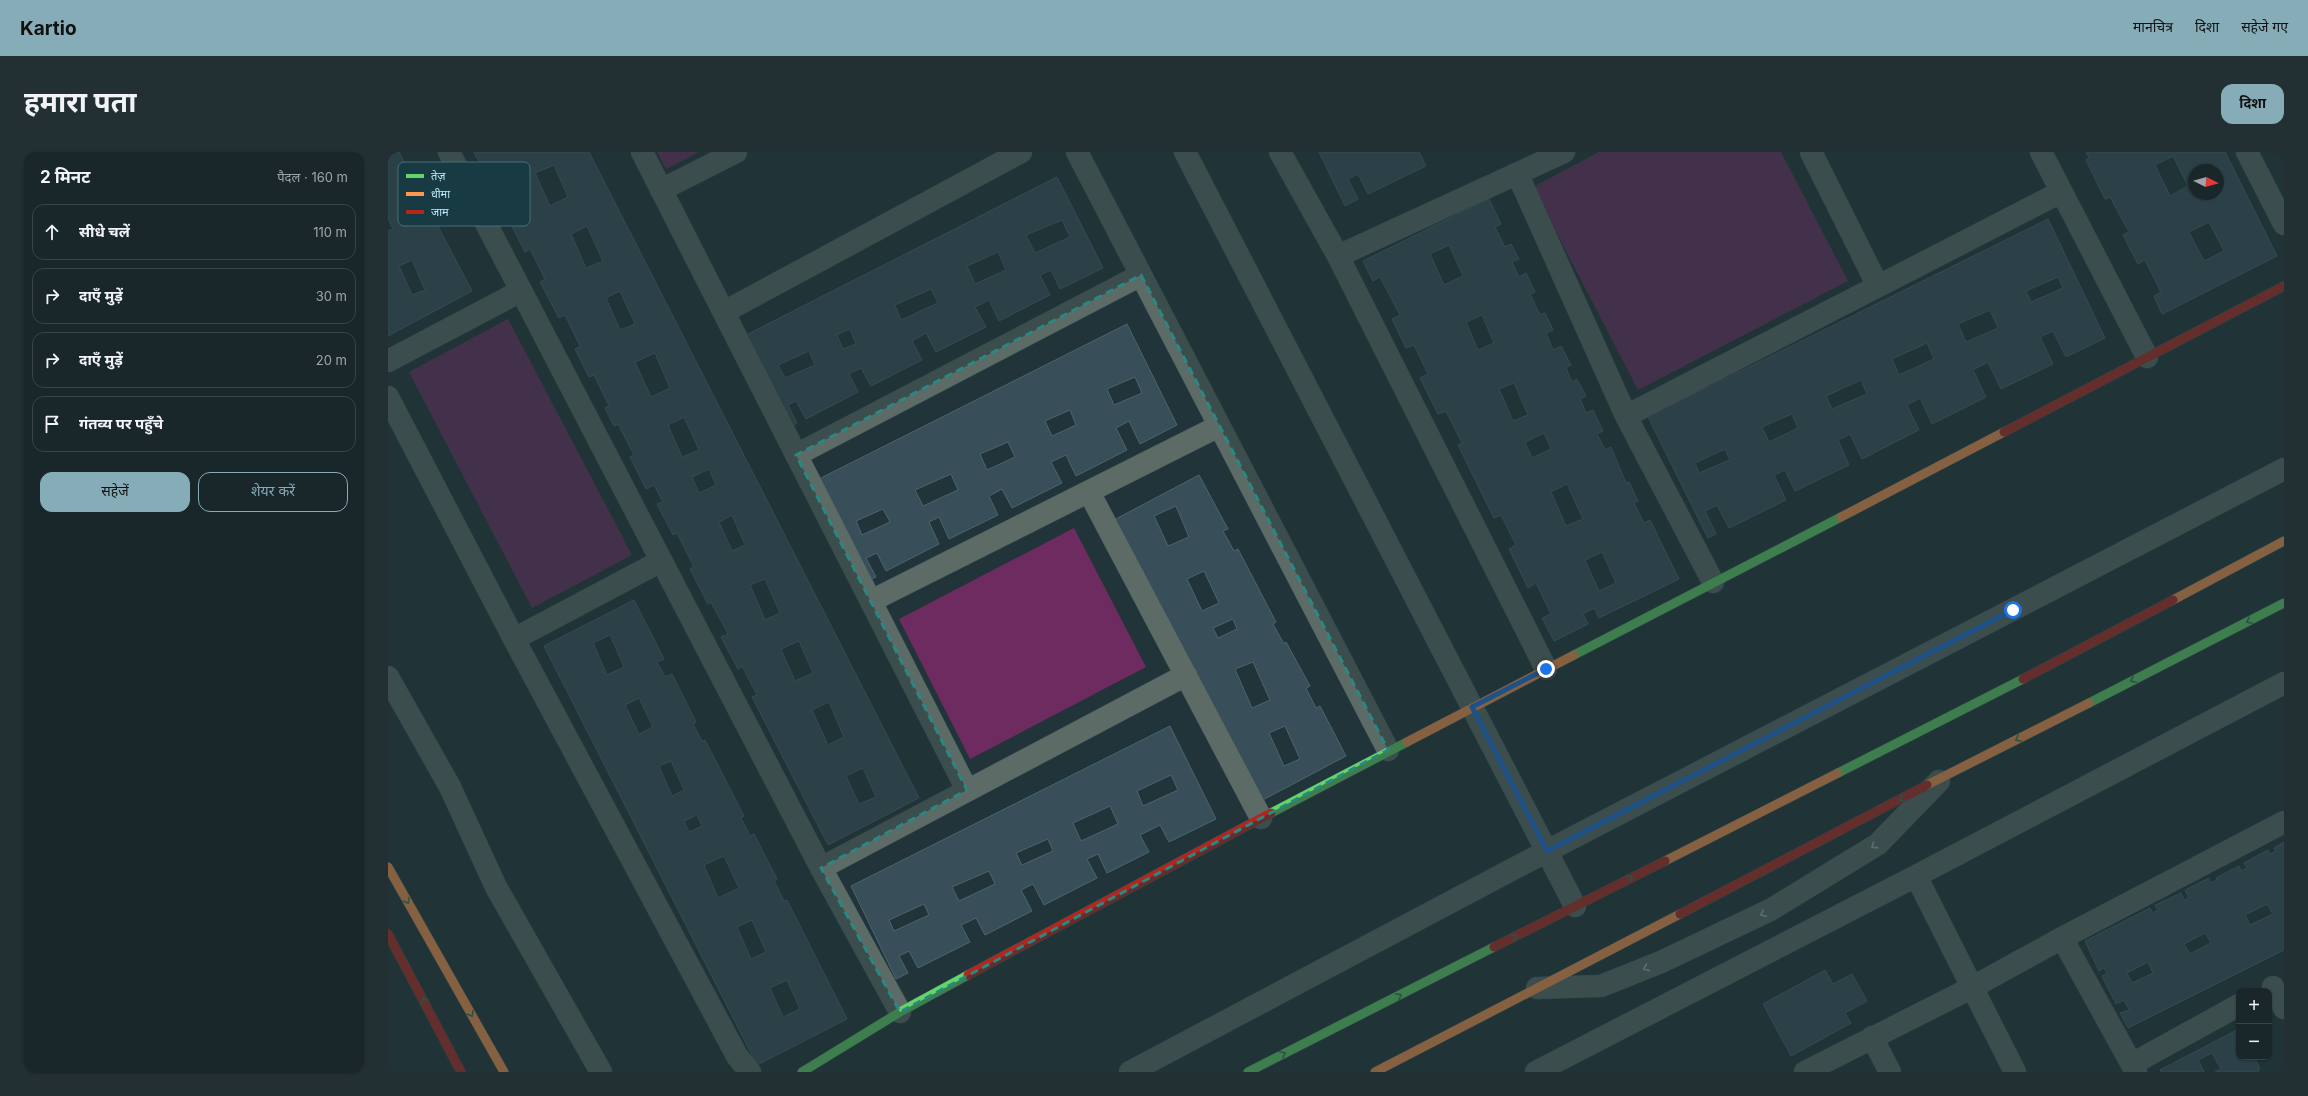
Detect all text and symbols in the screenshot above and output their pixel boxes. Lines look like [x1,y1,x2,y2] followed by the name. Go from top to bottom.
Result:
[20,17,77,40] text: Kartio
[2133,18,2173,35] text: मानचित्र
[2195,18,2219,35] text: दिशा
[2241,18,2288,35] text: सहेजे गए
[2221,84,2284,124] button: दिशा
[24,85,136,119] text: हमारा पता
[398,162,530,226] legend
[2188,164,2224,200] north arrow
[40,167,90,187] text: 2 मिनट
[277,169,348,185] text: पैदल · 160 m
[431,169,446,183] text: तेज़
[431,187,450,201] text: धीमा
[431,205,449,219] text: जाम
[41,221,63,243] icon: ahead
[79,222,130,241] text: सीधे चलें
[313,224,347,240] text: 110 m
[41,285,63,307] icon: right
[79,286,123,305] text: दाएँ मुड़ें
[316,288,347,304] text: 30 m
[41,349,63,371] icon: right
[79,350,123,369] text: दाएँ मुड़ें
[316,352,347,368] text: 20 m
[41,413,63,435] icon: arrive
[79,414,163,433] text: गंतव्य पर पहुँचे
[40,472,190,512] button: सहेजें
[198,472,348,512] button: शेयर करें
[2004,601,2022,619] route start
[2246,616,2253,624] one-way arrow
[1537,660,1555,678] route end
[2130,675,2138,683] one-way arrow
[2014,734,2022,742] one-way arrow
[1899,794,1906,801] one-way arrow
[1872,841,1879,848] one-way arrow
[1626,875,1634,883] one-way arrow
[403,897,410,904] one-way arrow
[1760,909,1768,916] one-way arrow
[1510,934,1518,941] one-way arrow
[1642,964,1649,972] one-way arrow
[2236,988,2272,1060] map controls
[2236,988,2272,1024] button: +
[1394,993,1402,1000] one-way arrow
[421,997,429,1004] one-way arrow
[467,1010,474,1017] one-way arrow
[2236,1024,2272,1060] button: −
[1278,1052,1286,1059] one-way arrow

